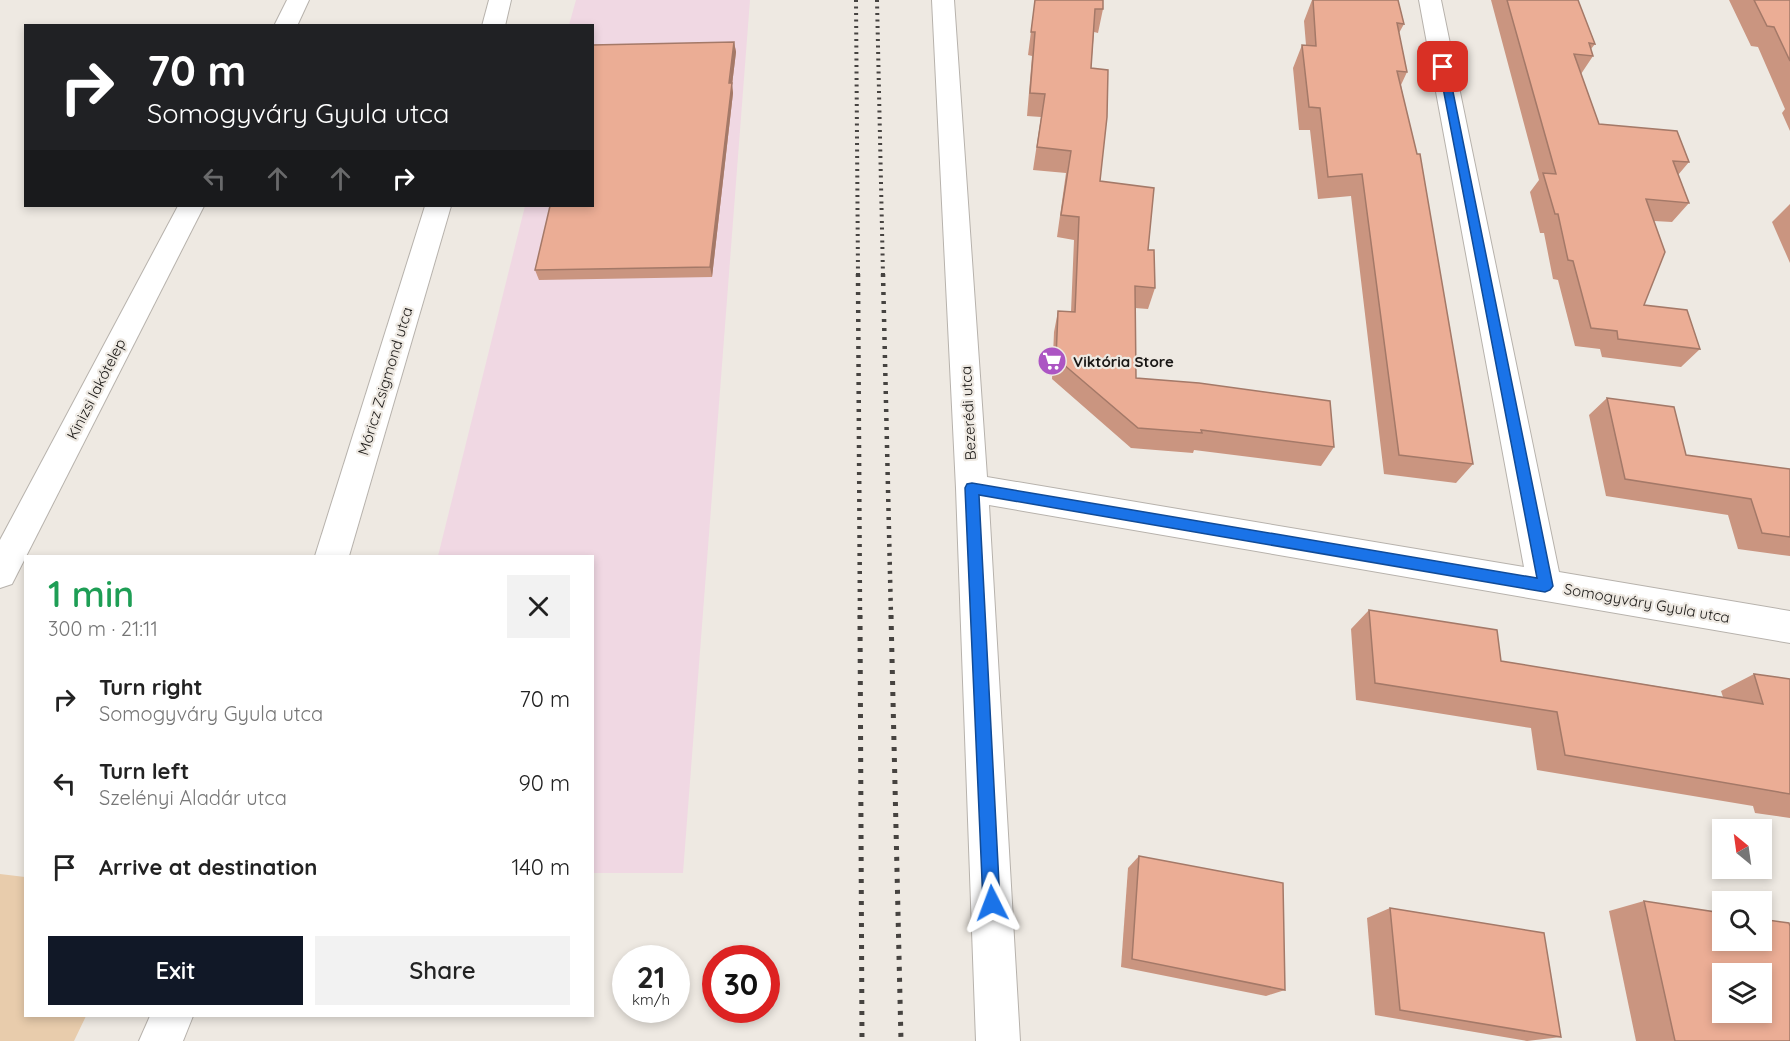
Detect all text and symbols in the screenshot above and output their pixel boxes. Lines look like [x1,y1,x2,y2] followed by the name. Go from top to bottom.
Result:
[1417,41,1468,92] pin
[147,44,246,97] text: 70 m
[48,48,126,126] icon: right
[1426,50,1459,83] icon: arrive
[147,96,449,130] text: Somogyváry Gyula utca
[198,162,231,195] icon: left
[261,162,294,195] icon: ahead
[324,162,357,195] icon: ahead
[387,162,420,195] icon: right
[353,305,417,457] street label: Móricz Zsigmond utca
[62,335,130,443] street label: Kinizsi lakótelep
[1036,345,1068,377] supermarket icon: Viktória Store
[1073,352,1174,371] place label: Viktória Store
[956,365,980,461] street label: Bezerédi utca
[48,571,134,616] text: 1 min
[507,575,570,638] button: close
[1563,579,1731,627] street label: Somogyváry Gyula utca
[48,616,158,641] text: 300 m · 21:11
[99,673,203,701] text: Turn right
[48,683,81,716] icon: right
[520,685,570,713] text: 70 m
[99,701,323,726] text: Somogyváry Gyula utca
[99,757,189,785] text: Turn left
[48,767,81,800] icon: left
[519,769,570,797] text: 90 m
[99,785,287,810] text: Szelényi Aladár utca
[1712,819,1772,879] north arrow
[1712,819,1772,1023] map controls
[48,851,81,884] icon: arrive
[99,853,317,881] text: Arrive at destination
[511,853,570,881] text: 140 m
[960,871,1024,935] position arrow
[1712,891,1772,951] button: search
[48,936,303,1005] button: Exit
[315,936,570,1005] button: Share
[702,945,780,1023] speed limit sign: 30
[637,958,665,996] text: 21
[1712,963,1772,1023] button: layers
[632,990,670,1009] text: km/h

